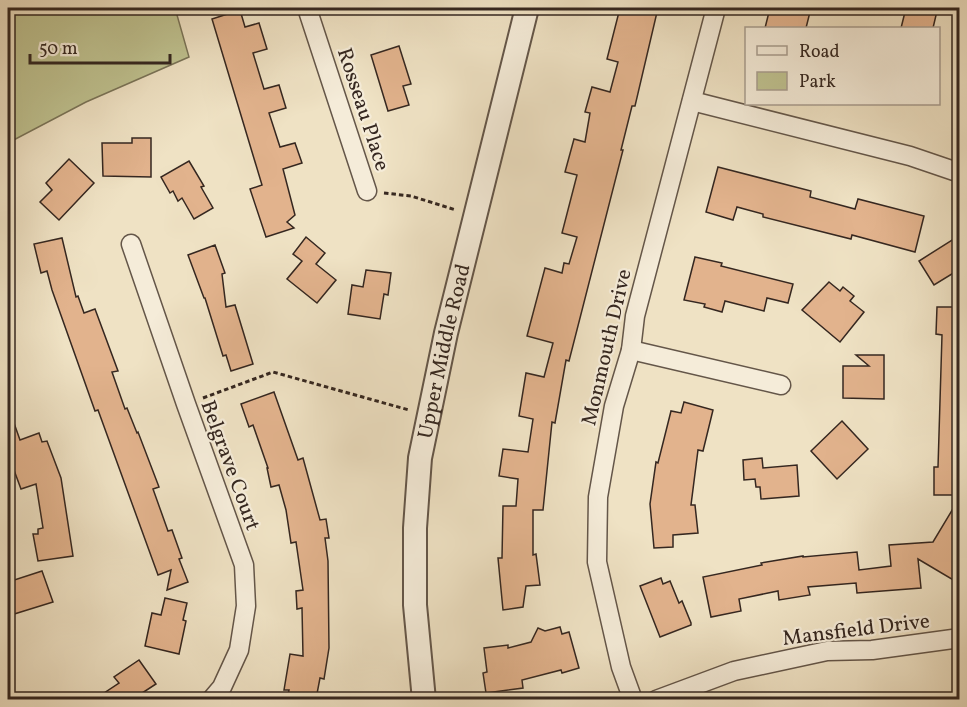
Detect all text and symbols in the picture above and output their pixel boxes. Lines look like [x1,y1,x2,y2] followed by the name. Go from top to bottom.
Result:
[30,27,170,65] scale bar
[745,27,940,105] legend
[39,37,78,62] text: 50 m
[799,40,840,65] text: Road
[329,44,396,175] street label: Rosseau Place
[799,70,836,95] text: Park
[411,261,479,442] street label: Upper Middle Road
[575,266,640,428] street label: Monmouth Drive
[193,396,267,535] street label: Belgrave Court
[781,607,932,654] street label: Mansfield Drive

